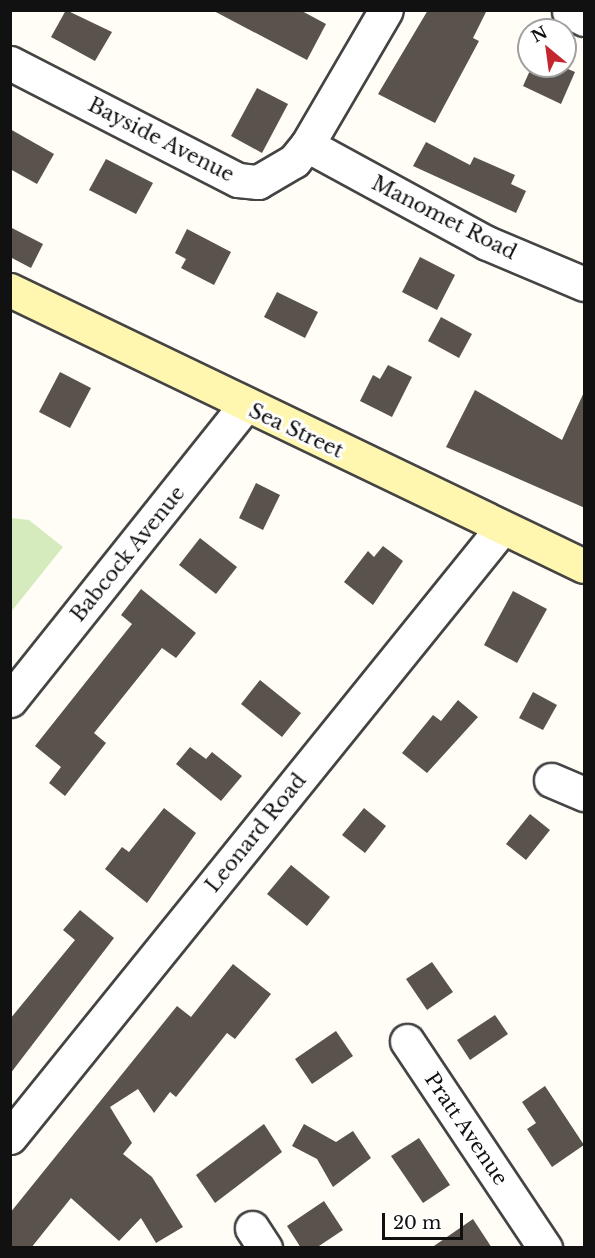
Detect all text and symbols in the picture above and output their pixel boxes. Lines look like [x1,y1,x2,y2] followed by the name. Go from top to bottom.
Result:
[517,18,577,78] north arrow
[528,22,551,46] text: N
[84,93,238,187] street label: Bayside Avenue
[368,171,520,265] street label: Manomet Road
[245,399,347,463] street label: Sea Street
[66,481,190,627] street label: Babcock Avenue
[201,769,311,897] street label: Leonard Road
[419,1068,513,1190] street label: Pratt Avenue
[385,1201,466,1239] scale bar
[393,1212,441,1234] text: 20 m

